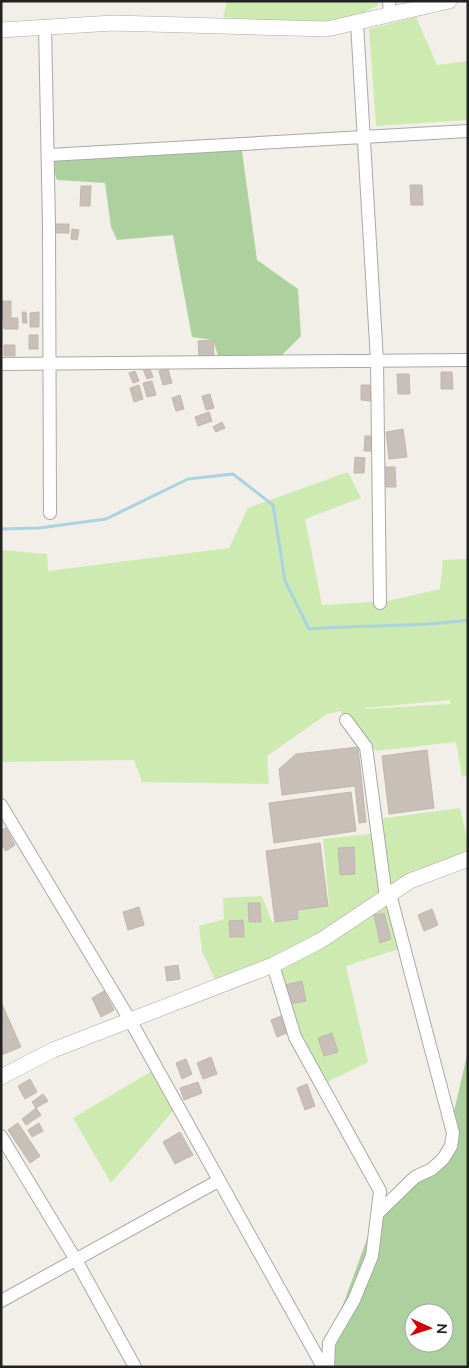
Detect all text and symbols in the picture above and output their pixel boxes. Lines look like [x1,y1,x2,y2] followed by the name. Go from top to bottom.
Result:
[404,1303,454,1353] north arrow
[432,1323,451,1334] text: N

